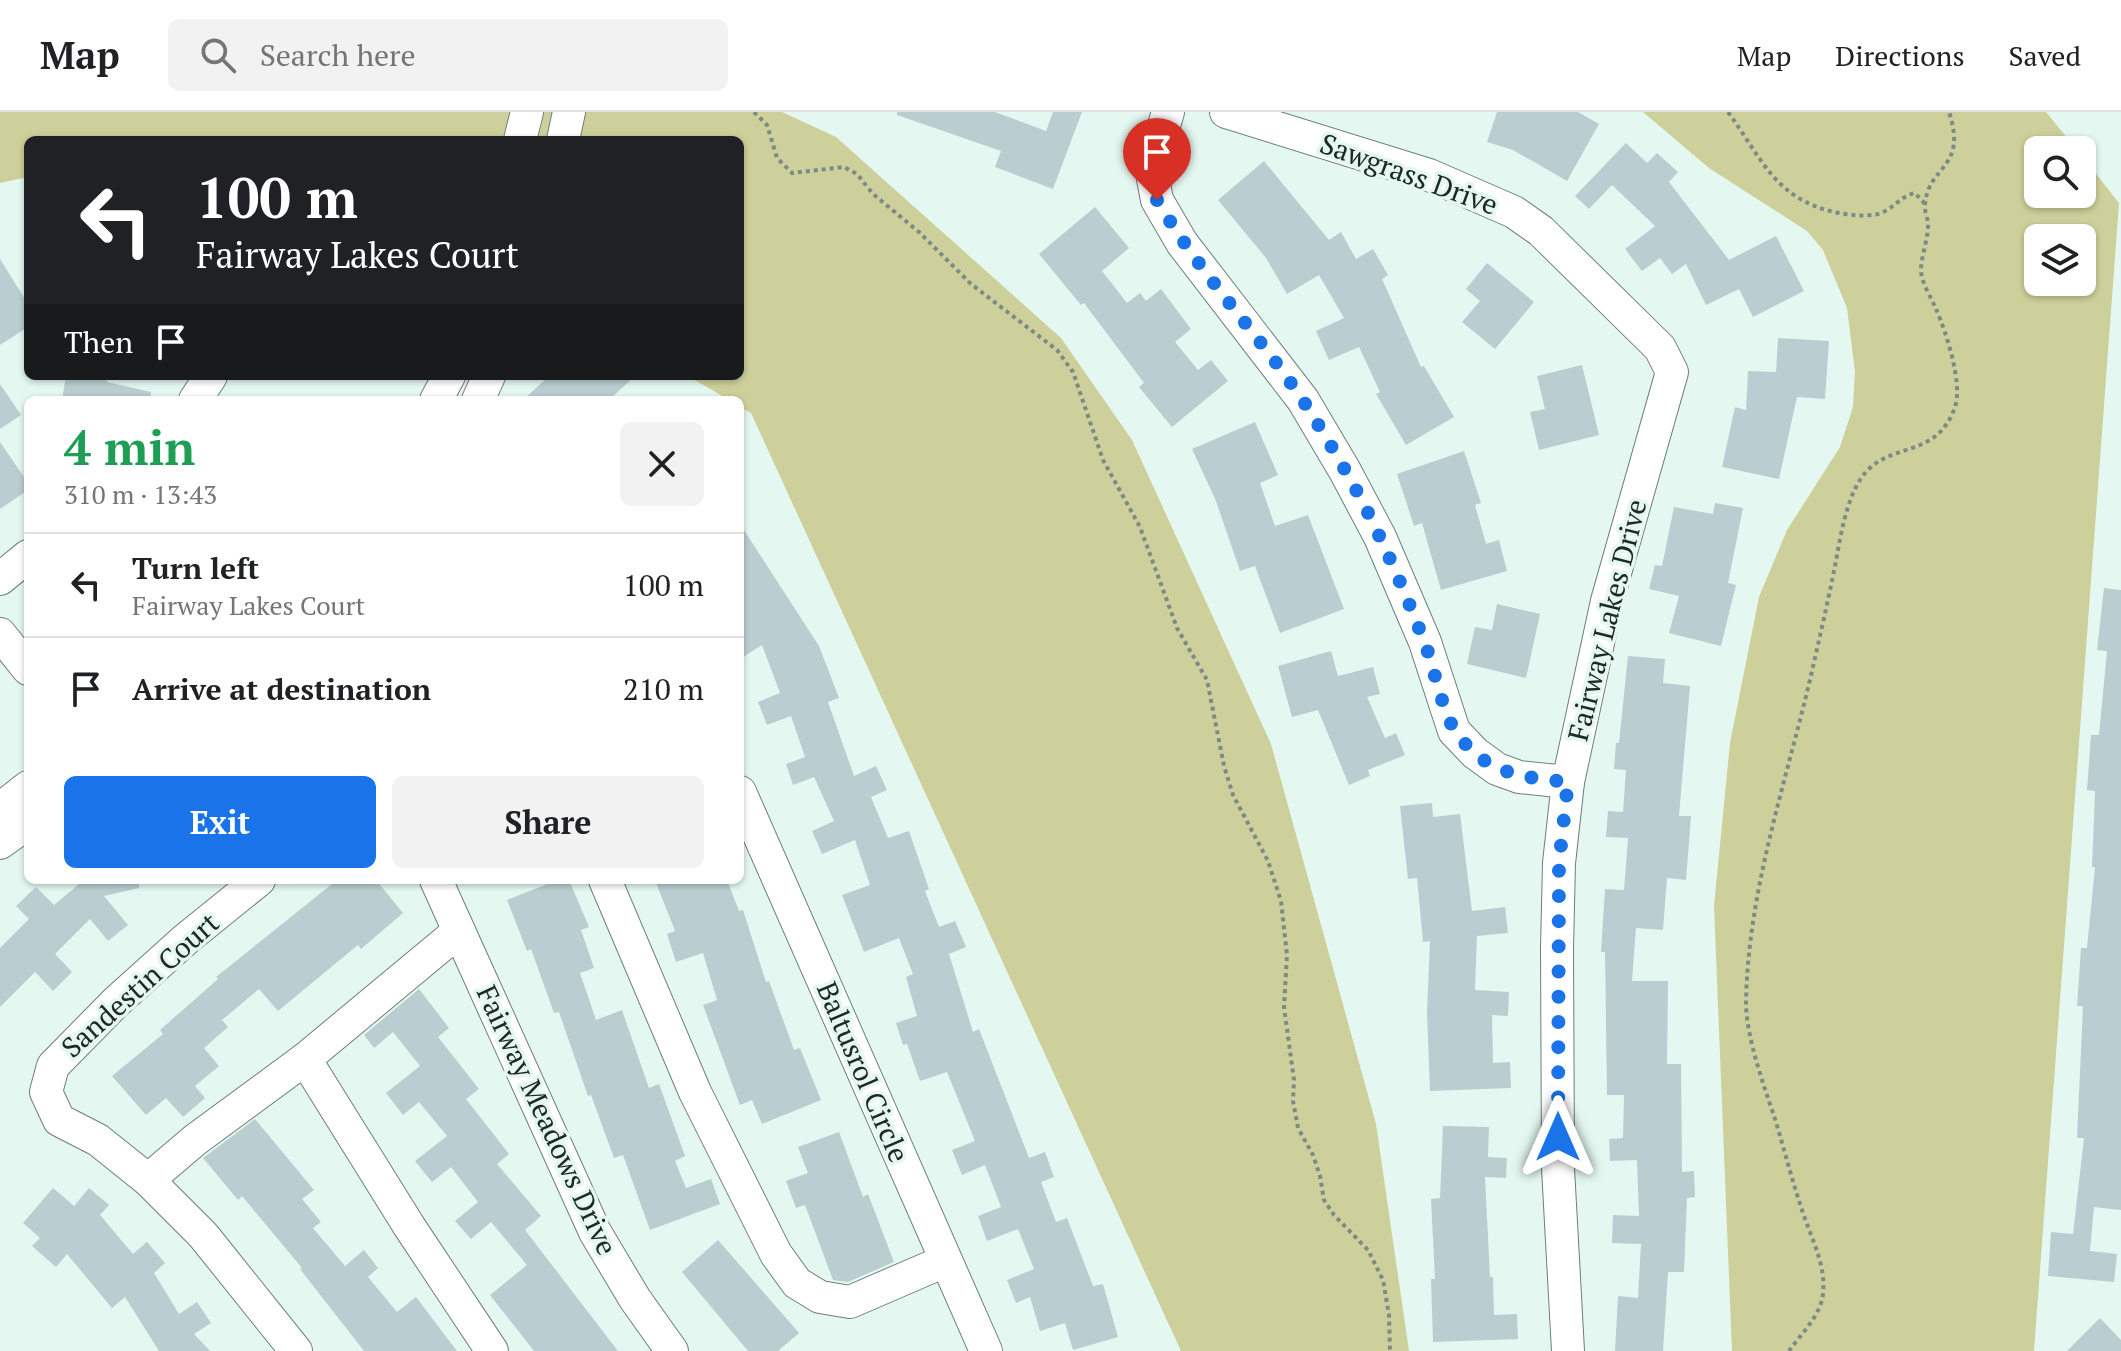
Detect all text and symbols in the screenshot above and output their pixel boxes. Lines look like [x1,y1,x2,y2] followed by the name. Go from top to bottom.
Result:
[168,19,728,91] search box
[40,30,120,80] text: Map
[196,33,240,77] icon: search
[260,35,416,75] text: Search here
[1737,37,1791,74] text: Map
[1835,37,1965,74] text: Directions
[2009,37,2081,74] text: Saved
[1123,118,1191,200] pin
[1315,124,1503,223] street label: Sawgrass Drive
[1135,130,1179,174] icon: arrive
[2024,136,2096,296] map controls
[2024,136,2096,208] button: search
[196,160,358,234] text: 100 m
[64,168,168,272] icon: left
[2024,224,2096,296] button: layers
[196,231,519,278] text: Fairway Lakes Court
[149,320,193,364] icon: arrive
[64,322,133,362] text: Then
[64,415,195,479] text: 4 min
[620,422,704,506] button: close
[64,477,217,511] text: 310 m · 13:43
[1559,495,1654,745] street label: Fairway Lakes Drive
[132,548,259,588] text: Turn left
[64,563,108,607] icon: left
[623,565,704,605] text: 100 m
[132,588,365,622] text: Fairway Lakes Court
[64,667,108,711] icon: arrive
[132,669,431,709] text: Arrive at destination
[623,669,704,709] text: 210 m
[64,776,376,868] button: Exit
[392,776,704,868] button: Share
[53,904,227,1065] street label: Sandestin Court
[809,976,918,1168] street label: Baltusrol Circle
[469,979,626,1261] street label: Fairway Meadows Drive
[1516,1095,1600,1179] position arrow

